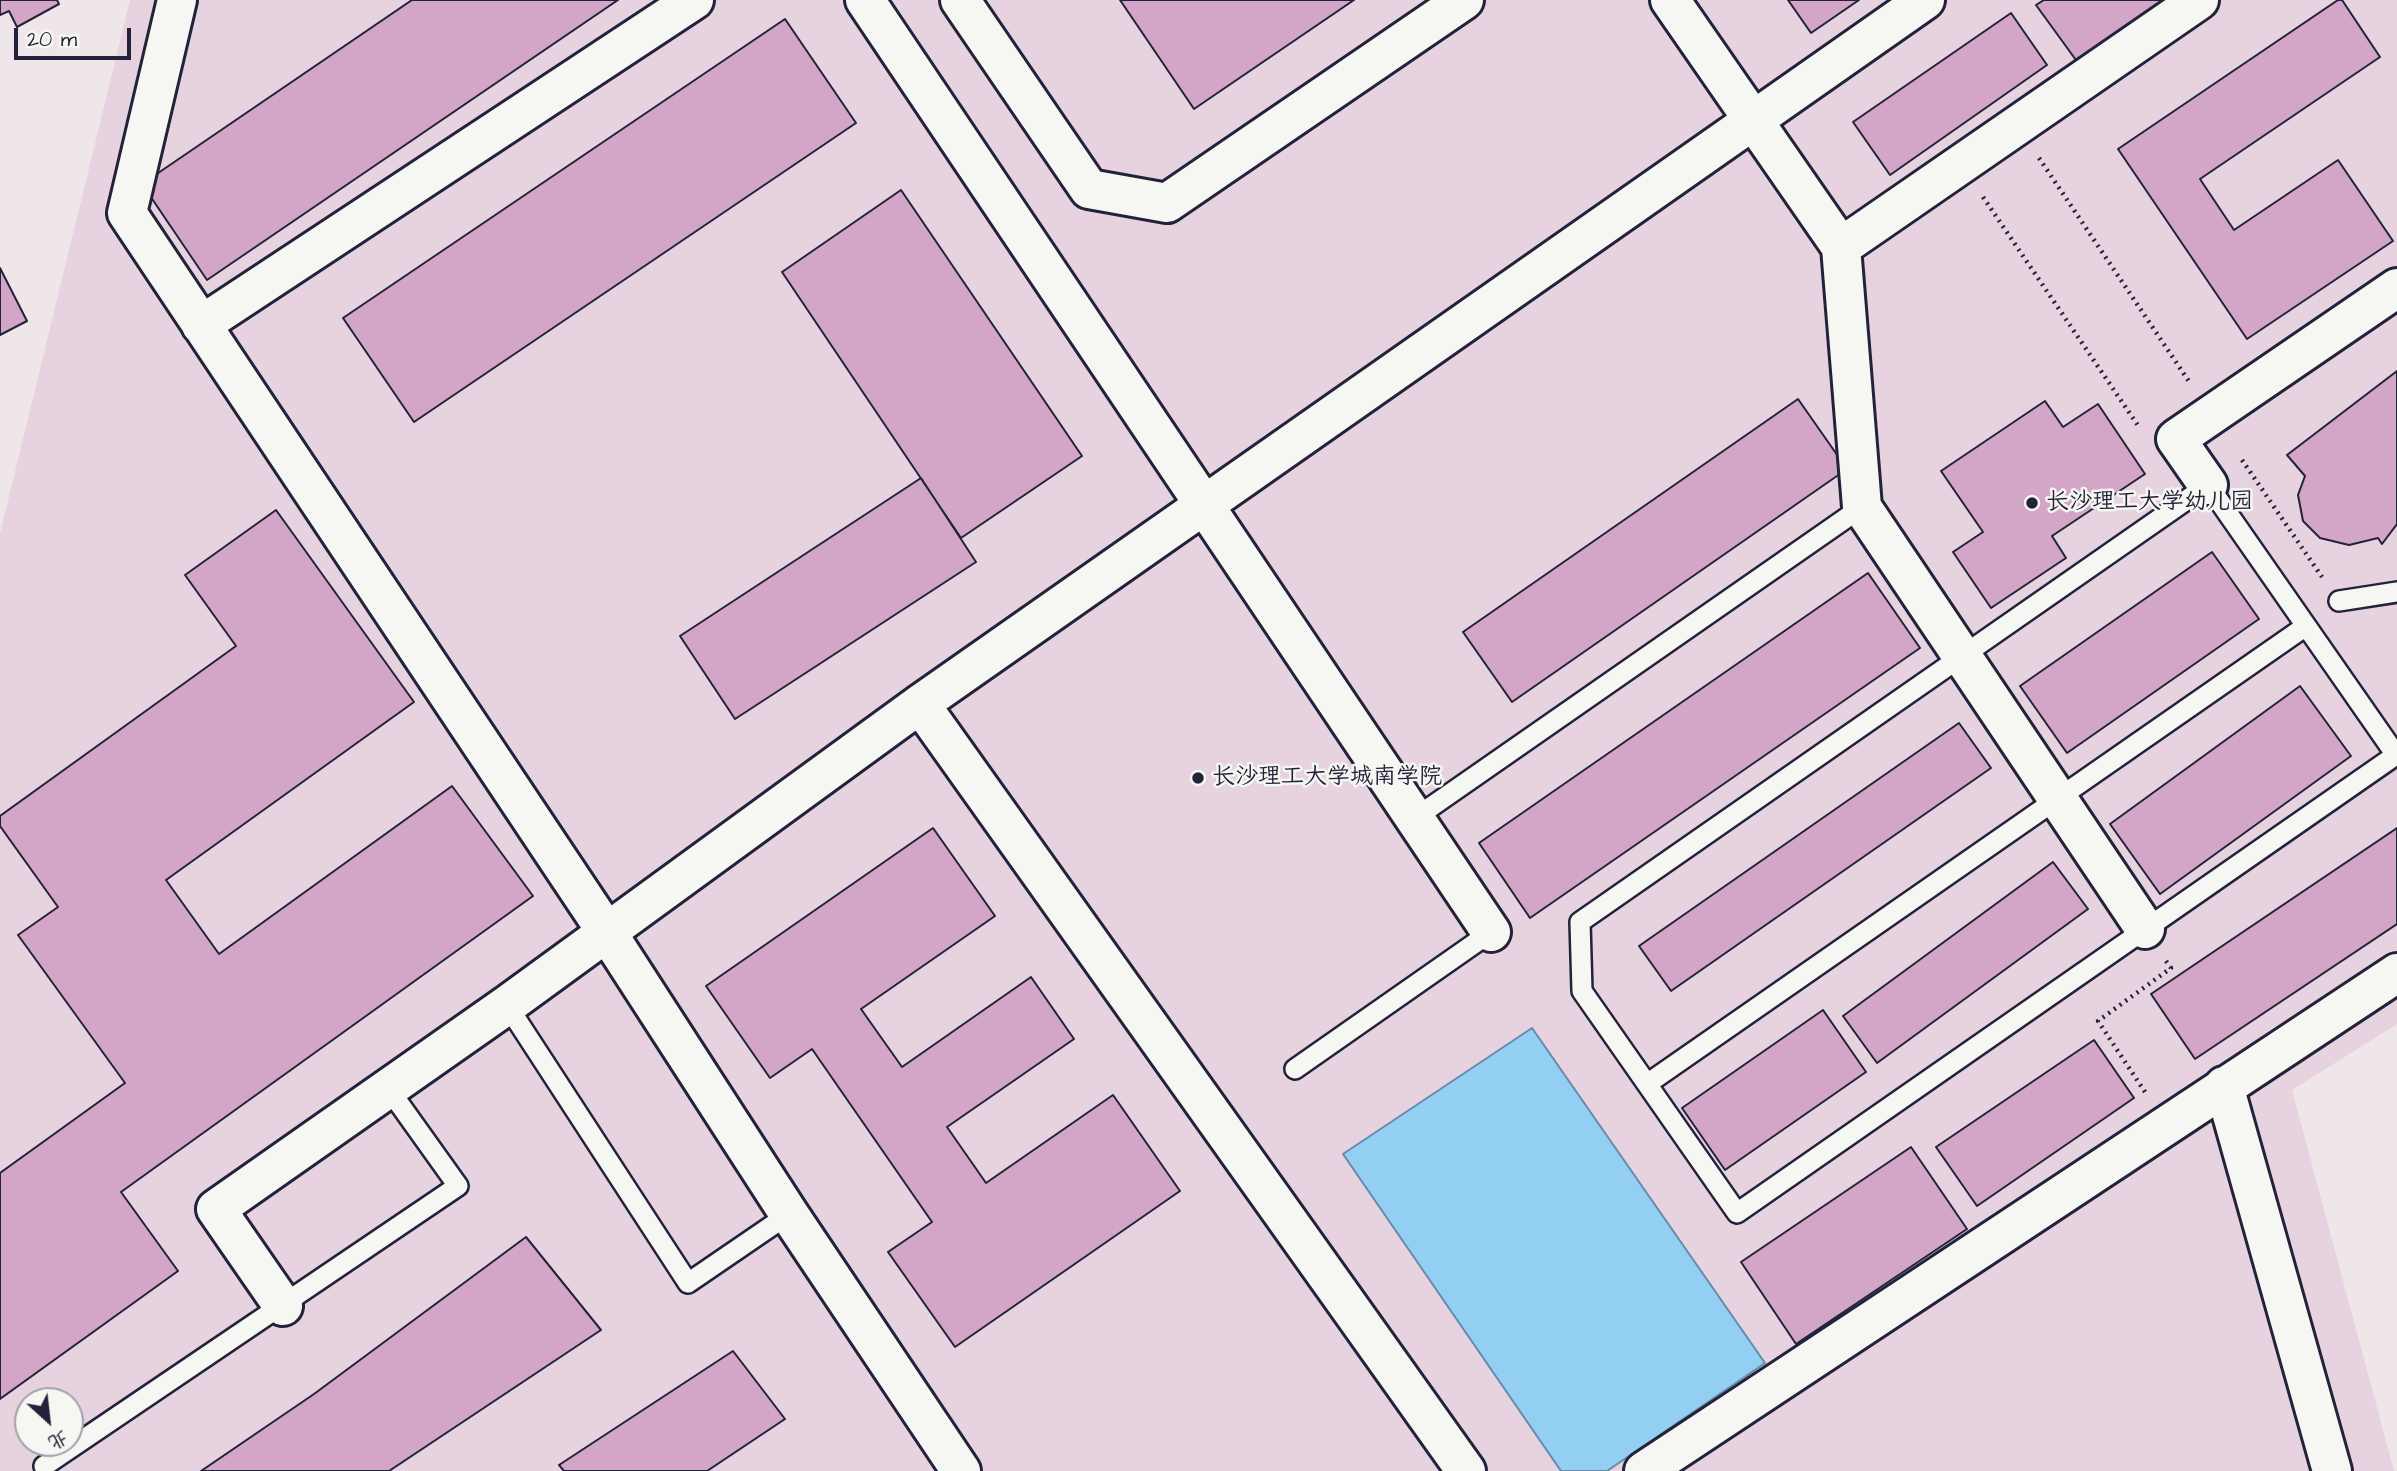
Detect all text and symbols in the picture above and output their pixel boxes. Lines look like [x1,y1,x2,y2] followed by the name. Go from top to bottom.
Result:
[18,14,135,58] scale bar
[27,25,77,54] text: 20 m
[2046,489,2253,517] place label: 长沙理工大学幼儿园
[2024,495,2040,511] marker: 长沙理工大学幼儿园
[1212,764,1442,792] place label: 长沙理工大学城南学院
[1190,770,1206,786] marker: 长沙理工大学城南学院
[14,1387,84,1457] north arrow
[43,1423,72,1456] text: 北

